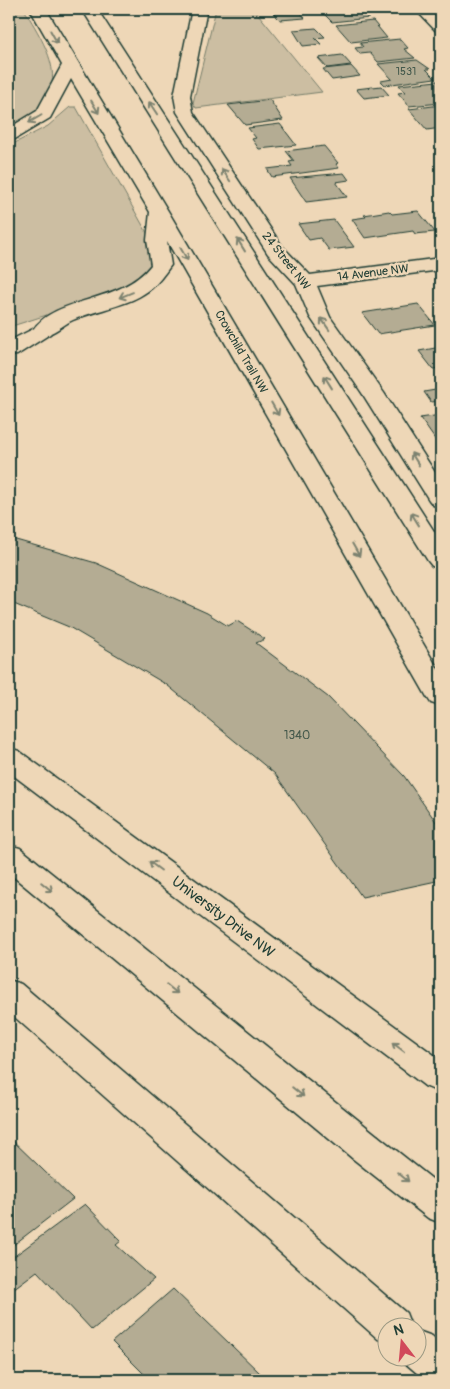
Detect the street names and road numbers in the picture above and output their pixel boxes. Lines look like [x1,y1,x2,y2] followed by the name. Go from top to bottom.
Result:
[259,229,313,293] street label: 24 Street NW
[336,261,410,285] street label: 14 Avenue NW
[211,308,271,396] street label: Crowchild Trail NW
[168,872,279,962] street label: University Drive NW

